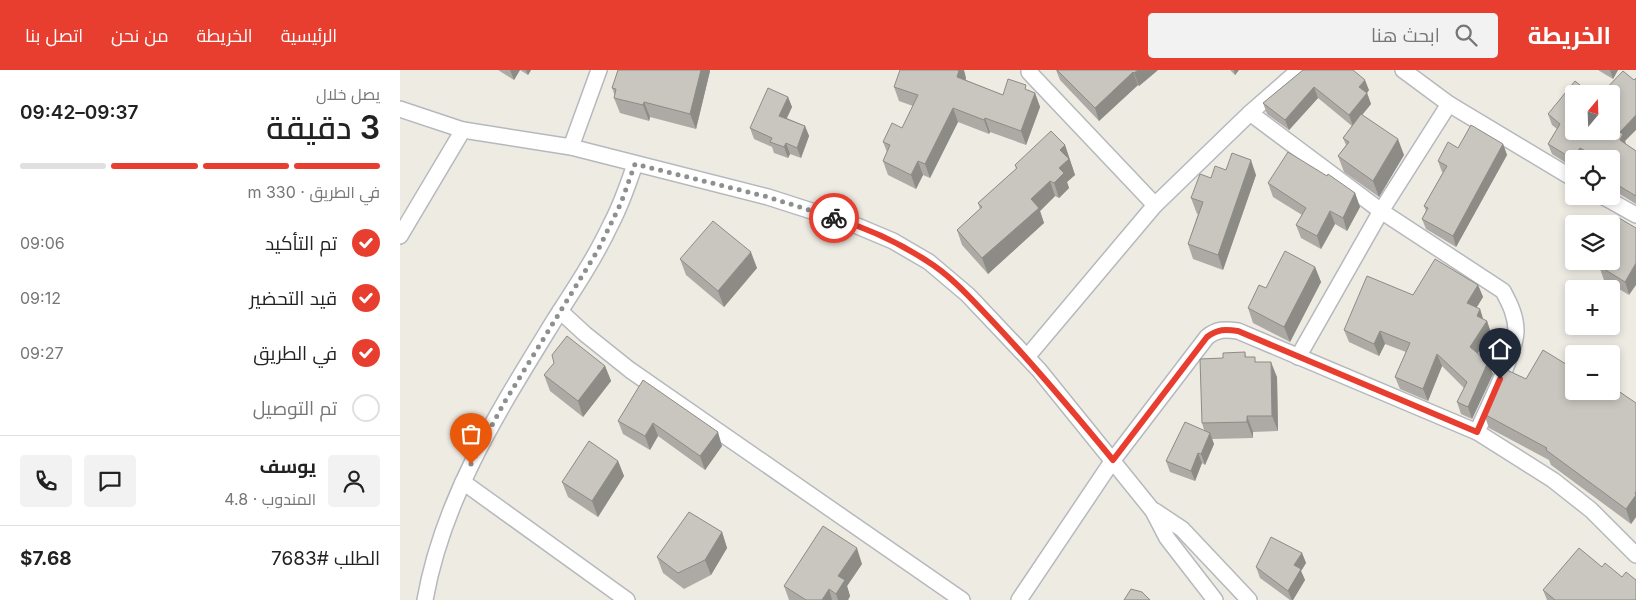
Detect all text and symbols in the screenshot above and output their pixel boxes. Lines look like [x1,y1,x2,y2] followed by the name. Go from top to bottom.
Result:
[1148,13,1498,58] search box
[1452,21,1480,49] icon: search
[1528,21,1611,50] text: الخريطة
[1371,24,1440,47] text: ابحث هنا
[25,25,83,46] text: اتصل بنا
[111,25,169,46] text: من نحن
[197,25,253,46] text: الخريطة
[281,25,337,46] text: الرئيسية
[316,84,380,104] text: يصل خلال
[1565,85,1620,140] north arrow
[1565,85,1620,400] map controls
[20,101,139,124] text: 09:37–09:42
[266,108,380,147] text: 3 دقيقة
[1565,150,1620,205] button: locate
[247,182,380,202] text: في الطريق · 330 m
[809,193,859,243] courier
[820,204,848,232] icon: bike
[1565,215,1620,270] button: layers
[352,229,380,257] icon: check
[265,232,337,255] text: تم التأكيد
[20,233,65,253] text: 09:06
[1565,280,1620,335] button: +
[352,284,380,312] icon: check
[250,287,337,310] text: قيد التحضير
[20,288,61,308] text: 09:12
[1479,328,1521,379] pin
[1486,335,1514,363] icon: home
[352,339,380,367] icon: check
[253,342,337,365] text: في الطريق
[20,343,63,363] text: 09:27
[1565,345,1620,400] button: −
[253,397,337,420] text: تم التوصيل
[450,413,492,464] pin
[457,420,485,448] icon: bag
[20,455,72,507] button: phone
[84,455,136,507] button: chat
[260,455,316,478] text: يوسف
[328,455,380,507] button: person
[224,489,316,509] text: المندوب · 4.8
[20,547,72,570] text: $7.68
[271,547,380,570] text: الطلب #7683

